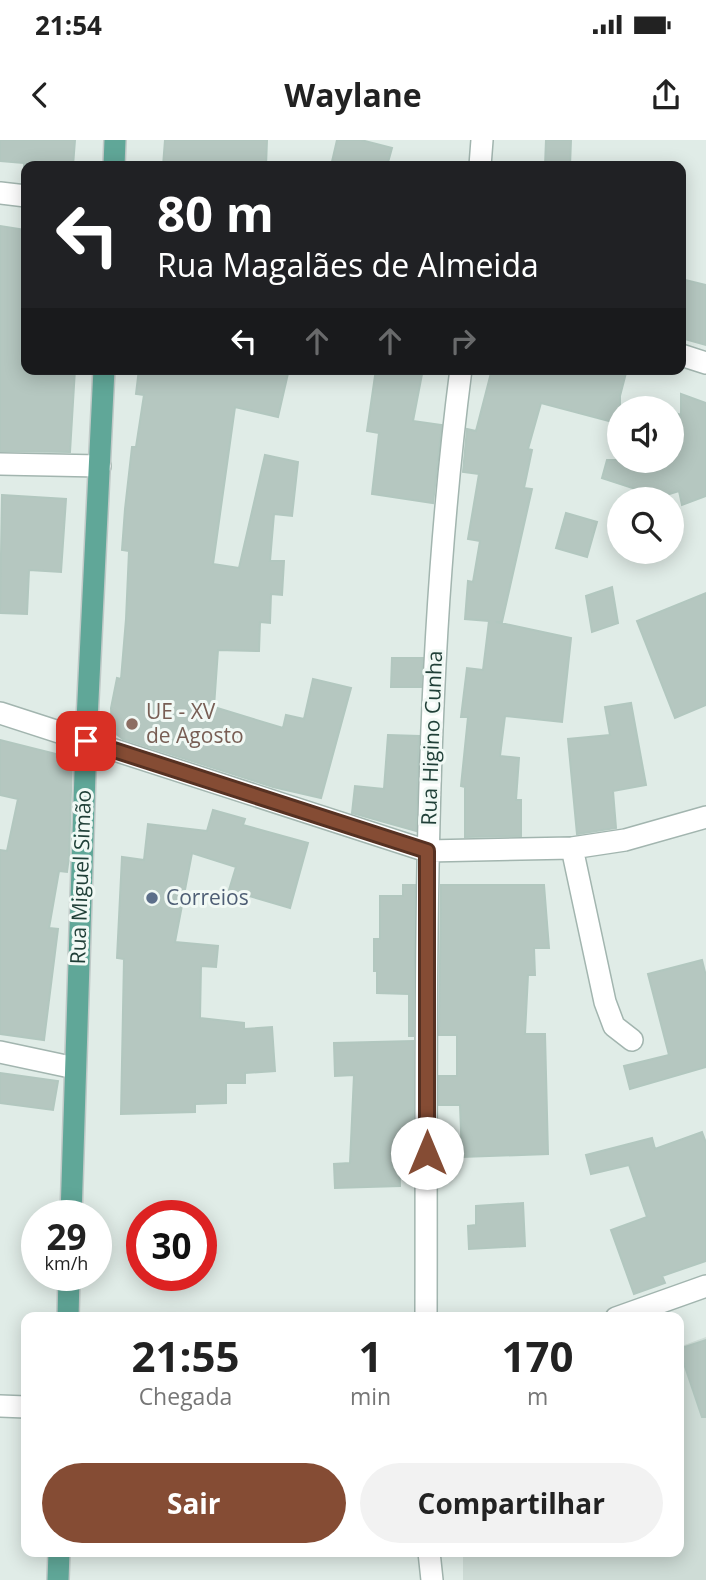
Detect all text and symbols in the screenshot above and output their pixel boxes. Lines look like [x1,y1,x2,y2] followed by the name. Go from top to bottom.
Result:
[35,7,102,43] text: 21:54
[284,73,422,116] text: Waylane
[21,76,59,114] icon: back
[647,76,685,114] icon: share
[157,180,274,246] text: 80 m
[42,189,133,280] icon: left
[157,243,539,286] text: Rua Magalães de Almeida
[225,322,263,360] icon: left
[298,322,336,360] icon: ahead
[371,322,409,360] icon: ahead
[444,322,482,360] icon: right
[607,396,684,564] map controls
[607,396,684,473] button: sound
[607,487,684,564] button: search
[414,650,448,826] street label: Rua Higino Cunha
[146,697,244,749] place label: UE - XV de Agosto
[56,711,116,771] pin
[124,716,140,732] marker: UE - XV de Agosto
[67,722,105,760] icon: arrive
[63,789,97,965] street label: Rua Miguel Simão
[166,883,249,911] place label: Correios
[144,890,160,906] marker: Correios
[390,1116,464,1190] position arrow
[126,1200,217,1291] speed limit sign: 30
[46,1213,87,1260] text: 29
[45,1251,88,1275] text: km/h
[131,1327,239,1384] text: 21:55
[358,1327,383,1384] text: 1
[502,1327,574,1384] text: 170
[139,1380,232,1412] text: Chegada
[350,1380,391,1412] text: min
[527,1380,548,1412] text: m
[42,1463,346,1543] button: Sair
[360,1463,663,1543] button: Compartilhar

